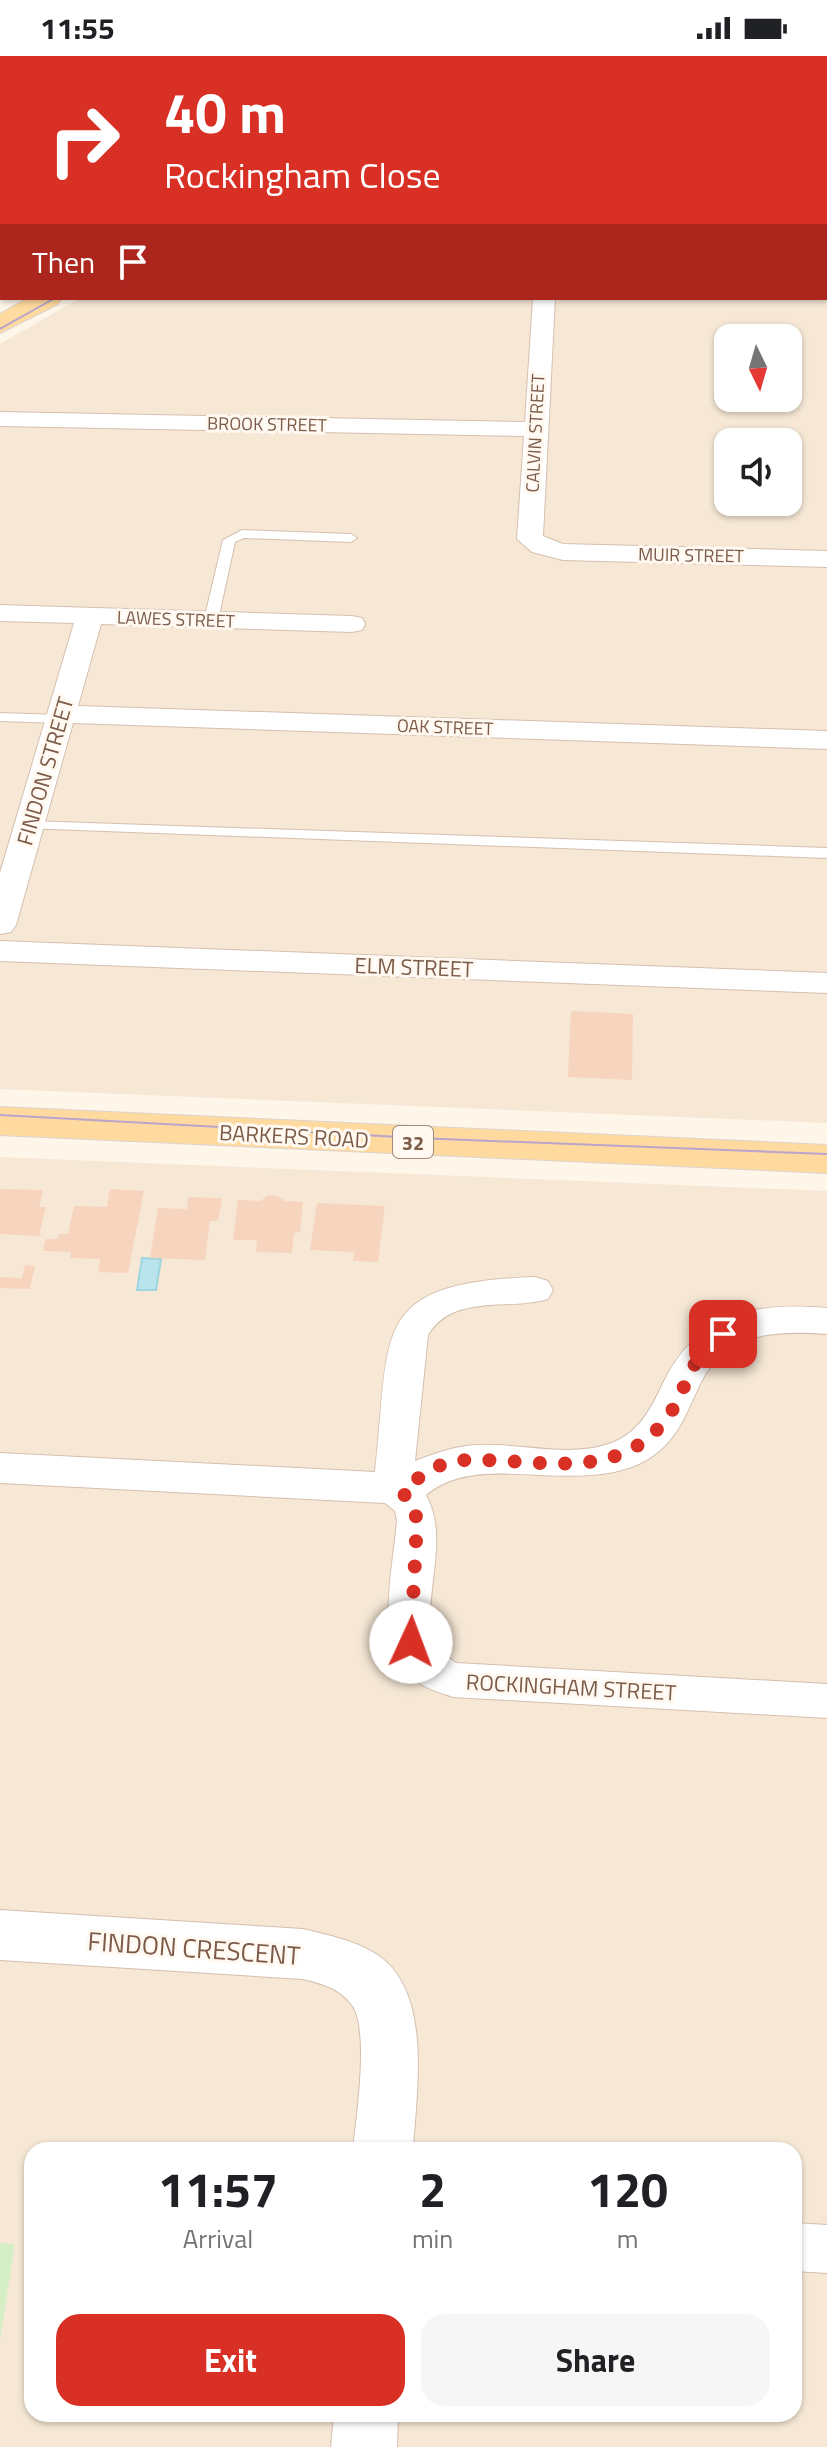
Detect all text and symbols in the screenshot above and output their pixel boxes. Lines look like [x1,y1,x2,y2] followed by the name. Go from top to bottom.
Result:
[40,5,115,51] text: 11:55
[164,70,286,155] text: 40 m
[32,88,136,192] icon: right
[164,147,441,202] text: Rockingham Close
[32,239,95,285] text: Then
[111,240,155,284] icon: arrive
[714,324,802,412] north arrow
[714,324,802,516] map controls
[518,372,552,493] street label: CALVIN STREET
[207,409,328,439] street label: BROOK STREET
[714,428,802,516] button: sound
[638,541,745,569] street label: MUIR STREET
[116,603,236,635] street label: LAWES STREET
[8,692,83,849] street label: FINDON STREET
[396,712,494,742] street label: OAK STREET
[354,948,474,986] street label: ELM STREET
[218,1115,370,1157] street label: BARKERS ROAD
[393,1126,433,1158] road number: 32
[689,1300,757,1368] pin
[701,1312,745,1356] icon: arrive
[369,1600,453,1684] position arrow
[465,1665,677,1710] street label: ROCKINGHAM STREET
[86,1921,302,1975] street label: FINDON CRESCENT
[158,2153,278,2226] text: 11:57
[419,2153,446,2226] text: 2
[587,2153,668,2226] text: 120
[183,2219,253,2258] text: Arrival
[412,2219,453,2258] text: min
[617,2219,639,2258] text: m
[56,2314,405,2406] button: Exit
[421,2314,770,2406] button: Share

